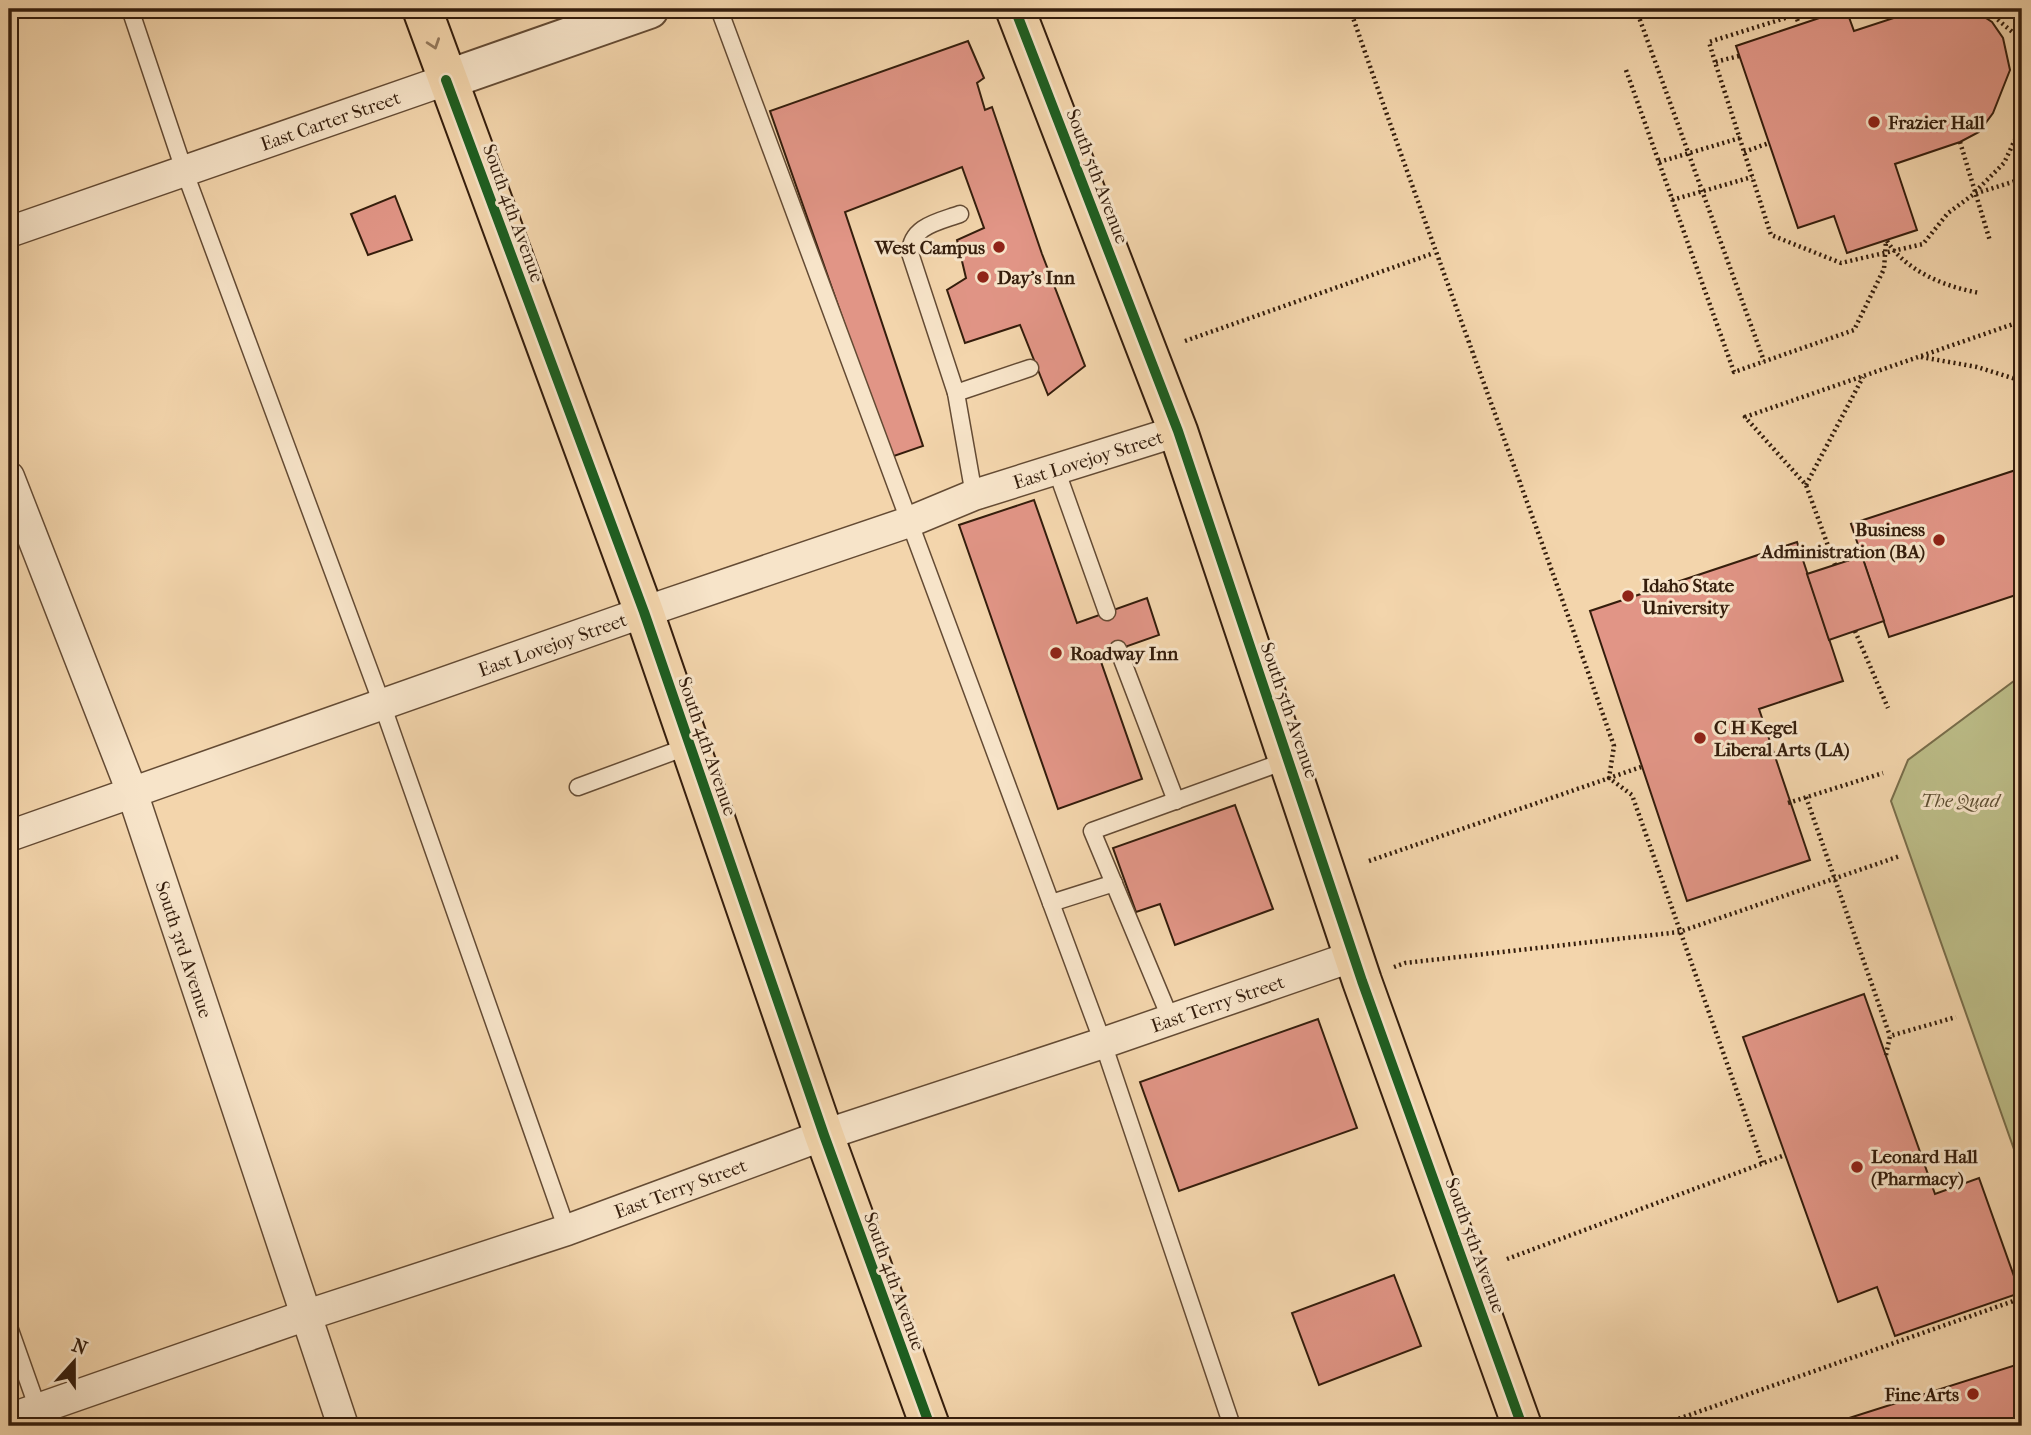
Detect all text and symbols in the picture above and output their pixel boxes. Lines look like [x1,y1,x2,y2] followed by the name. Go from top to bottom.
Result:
[426,38,440,50] one-way arrow
[258,87,404,156] street label: East Carter Street
[1061,106,1133,247] street label: South 5th Avenue
[1887,112,1986,134] place label: Frazier Hall
[1866,114,1882,130] marker: Frazier Hall
[478,141,548,285] street label: South 4th Avenue
[874,237,985,259] place label: West Campus
[991,239,1007,255] marker: West Campus
[997,267,1076,289] place label: Day's Inn
[975,269,991,285] marker: Day's Inn
[1011,426,1166,494] street label: East Lovejoy Street
[1760,519,1925,563] place label: Business Administration (BA)
[1931,532,1947,548] marker: Business Administration (BA)
[1641,575,1735,619] place label: Idaho State University
[1620,588,1636,604] marker: Idaho State University
[475,609,630,682] street label: East Lovejoy Street
[1255,639,1323,781] street label: South 5th Avenue
[1070,643,1179,665] place label: Roadway Inn
[1048,645,1064,661] marker: Roadway Inn
[673,674,741,819] street label: South 4th Avenue
[1714,717,1850,761] place label: C H Kegel Liberal Arts (LA)
[1692,730,1708,746] marker: C H Kegel Liberal Arts (LA)
[1921,790,2002,812] park label: The Quad
[150,878,216,1021] street label: South 3rd Avenue
[1148,971,1287,1038] street label: East Terry Street
[1871,1146,1979,1190] place label: Leonard Hall (Pharmacy)
[611,1154,750,1224] street label: East Terry Street
[1849,1159,1865,1175] marker: Leonard Hall (Pharmacy)
[1440,1175,1510,1316] street label: South 5th Avenue
[859,1209,929,1353] street label: South 4th Avenue
[38,1326,108,1396] north arrow
[69,1334,91,1360] text: N
[1883,1384,1959,1406] place label: Fine Arts
[1965,1386,1981,1402] marker: Fine Arts

